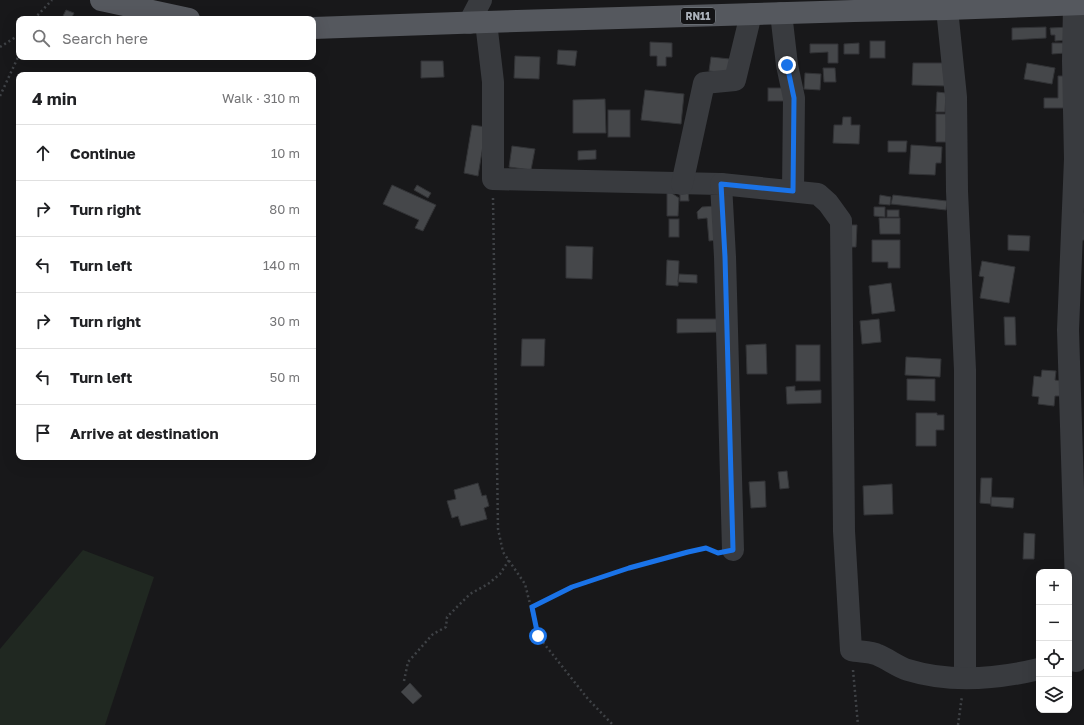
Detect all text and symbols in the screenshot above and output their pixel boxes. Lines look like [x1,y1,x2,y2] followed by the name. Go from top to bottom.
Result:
[681,8,715,24] road number: RN11
[16,16,316,60] search box
[30,27,52,49] icon: search
[62,29,148,47] text: Search here
[778,56,796,74] route end
[32,88,77,109] text: 4 min
[222,90,300,106] text: Walk · 310 m
[32,142,54,164] icon: ahead
[70,144,136,162] text: Continue
[271,145,300,161] text: 10 m
[32,198,54,220] icon: right
[70,200,141,218] text: Turn right
[269,201,300,217] text: 80 m
[32,254,54,276] icon: left
[70,256,132,274] text: Turn left
[263,257,300,273] text: 140 m
[32,310,54,332] icon: right
[70,312,141,330] text: Turn right
[270,313,300,329] text: 30 m
[32,366,54,388] icon: left
[70,368,132,386] text: Turn left
[270,369,300,385] text: 50 m
[32,422,54,444] icon: arrive
[70,424,219,442] text: Arrive at destination
[1036,569,1072,713] map controls
[1036,569,1072,605] button: +
[1036,605,1072,641] button: −
[529,627,547,645] route start
[1036,641,1072,677] button: locate
[1036,677,1072,713] button: layers

